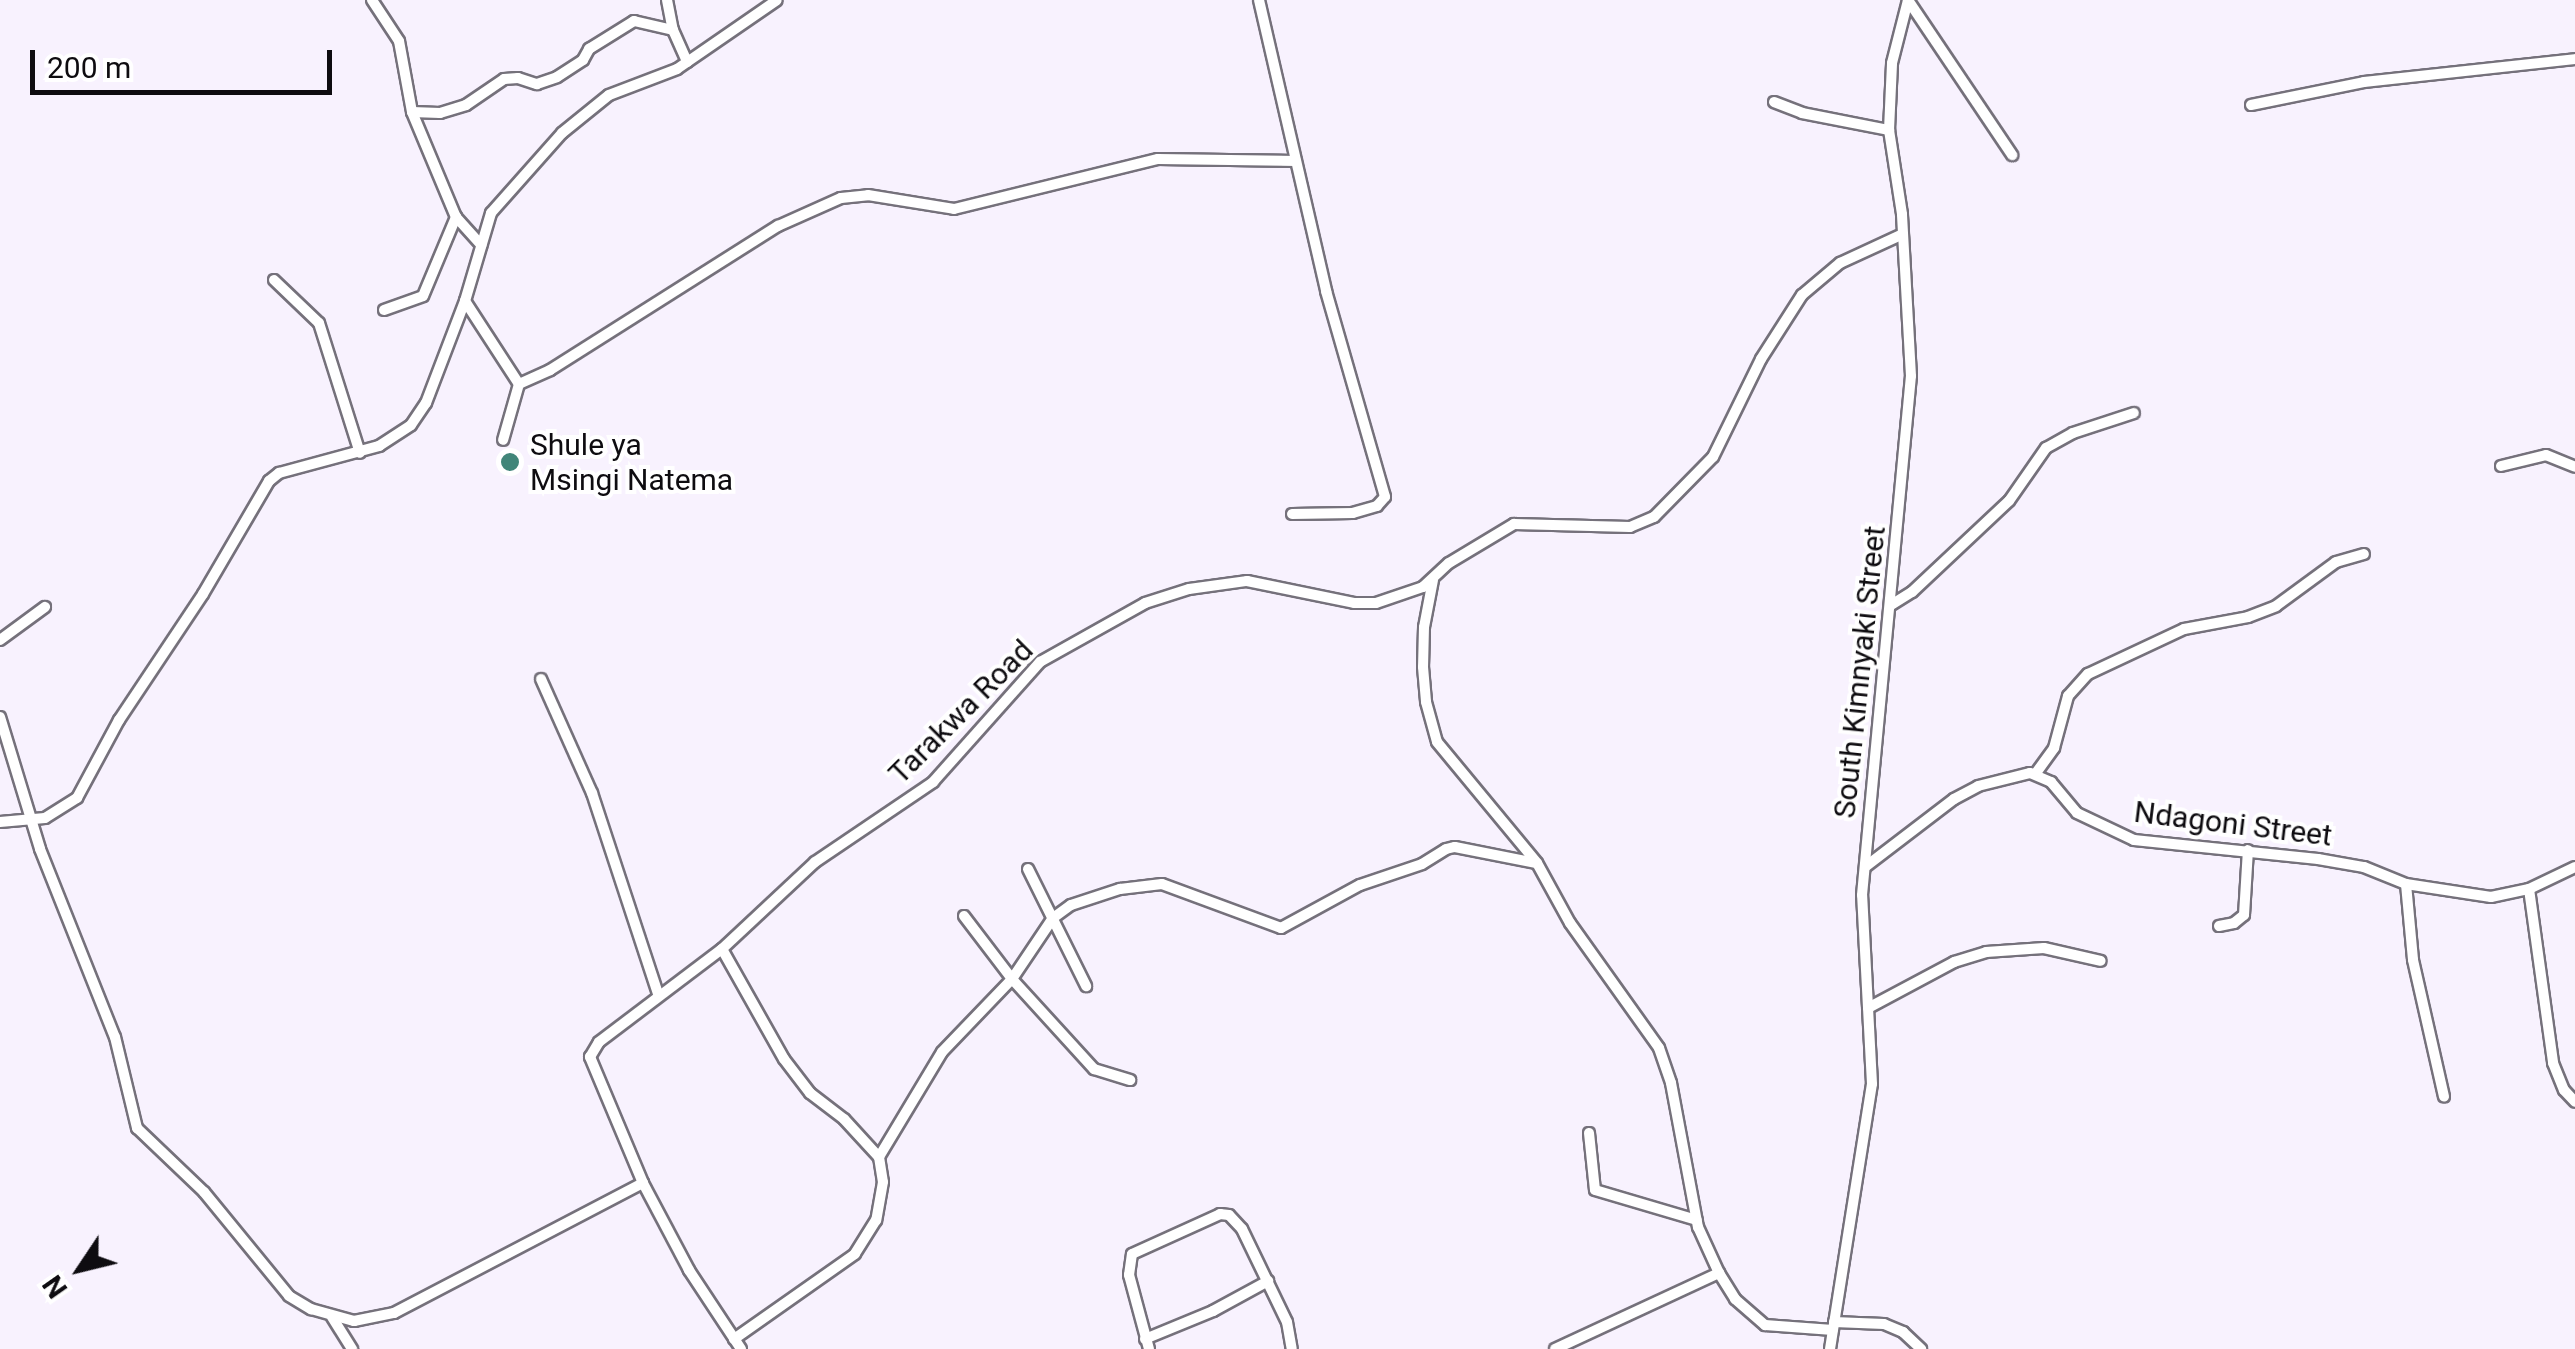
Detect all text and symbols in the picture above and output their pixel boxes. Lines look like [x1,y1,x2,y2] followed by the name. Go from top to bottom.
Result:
[35,30,338,92] scale bar
[47,50,131,85] text: 200 m
[530,427,733,498] place label: Shule ya Msingi Natema
[499,451,521,473] marker: Shule ya Msingi Natema
[1827,524,1893,820] street label: South Kimnyaki Street
[882,633,1040,791] street label: Tarakwa Road
[2132,794,2334,854] street label: Ndagoni Street
[30,1219,130,1319] north arrow
[36,1269,74,1304] text: N

